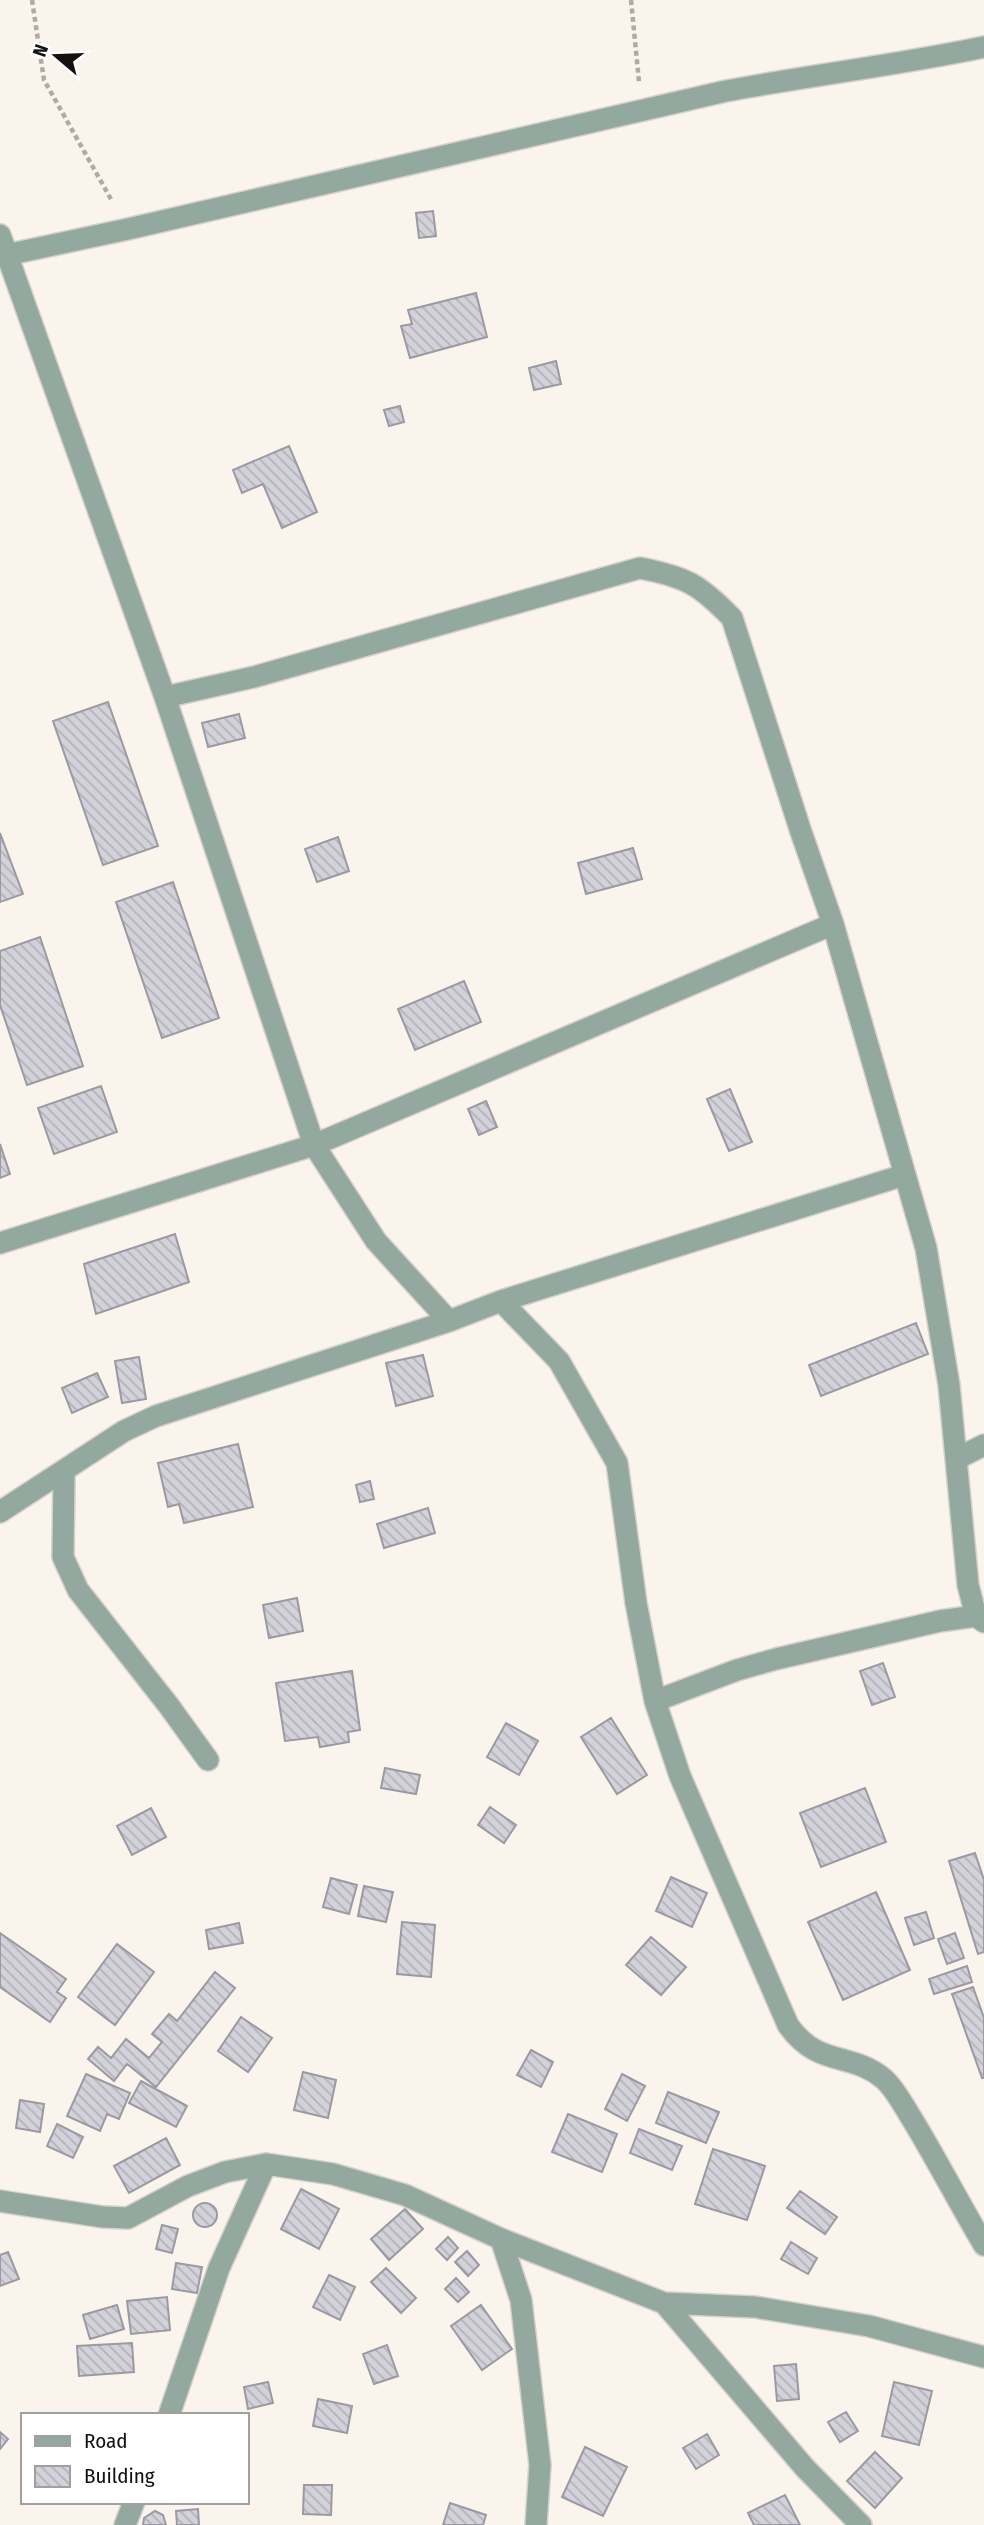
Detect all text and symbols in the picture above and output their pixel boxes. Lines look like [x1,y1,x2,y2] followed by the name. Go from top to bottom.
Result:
[21,21,91,91] north arrow
[28,41,53,60] text: N
[21,2413,248,2504] legend
[84,2428,128,2454] text: Road
[84,2463,155,2489] text: Building

